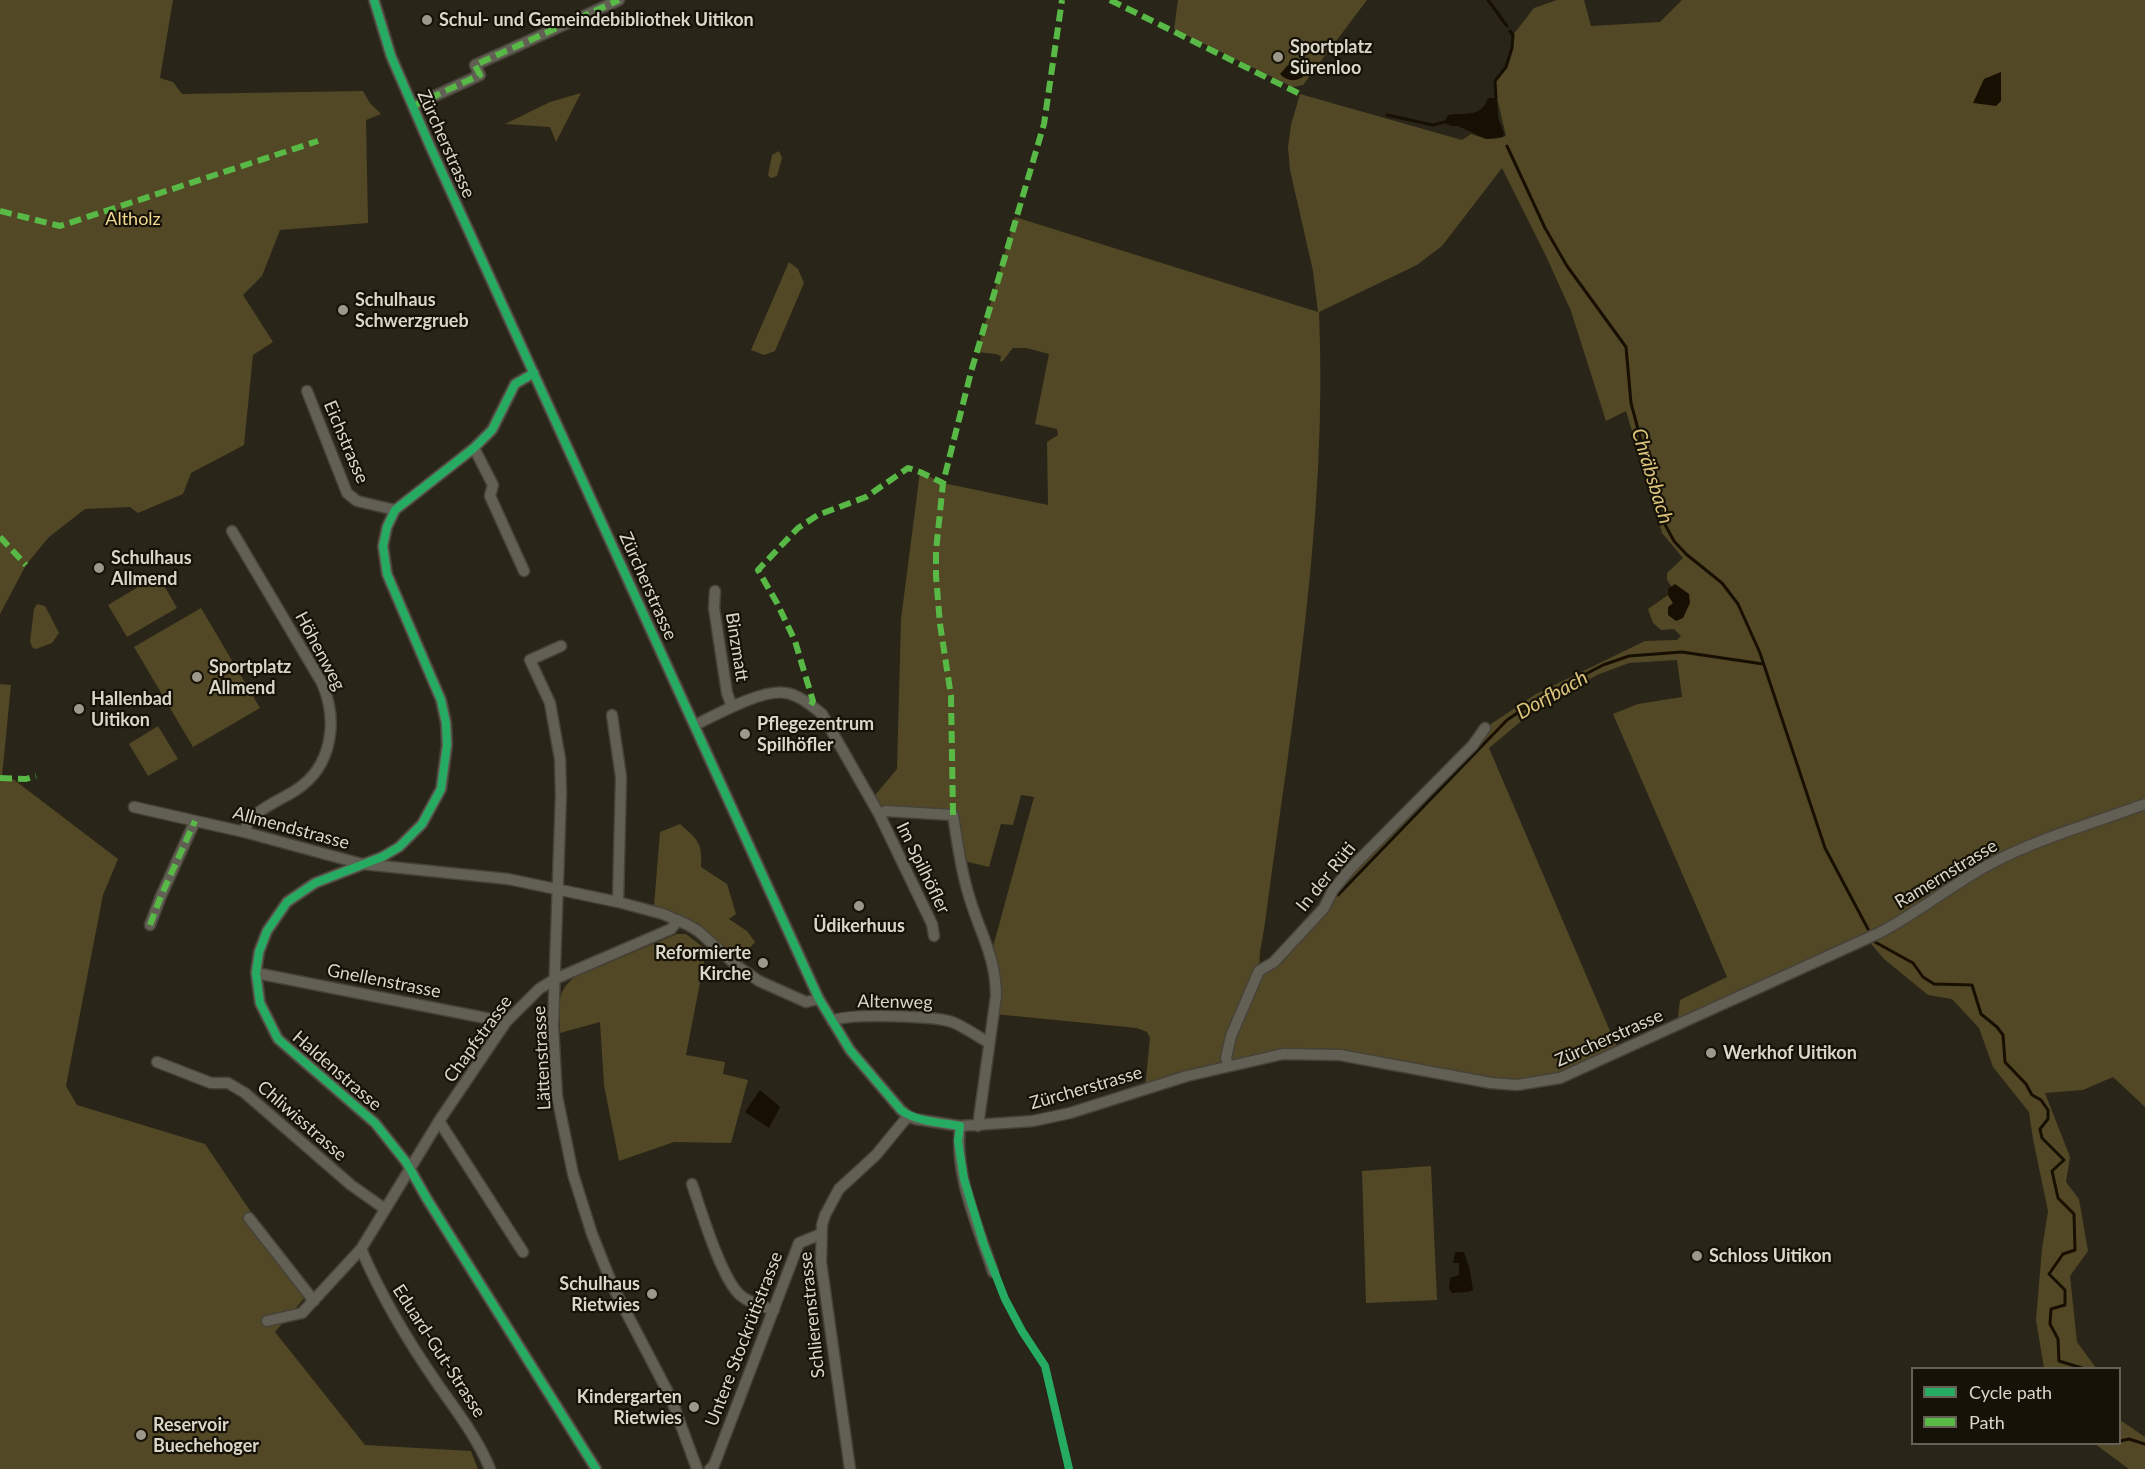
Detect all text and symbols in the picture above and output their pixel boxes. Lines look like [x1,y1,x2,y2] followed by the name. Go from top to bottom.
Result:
[439,9,754,31] place label: Schul- und Gemeindebibliothek Uitikon
[420,13,434,27] marker: Schul- und Gemeindebibliothek Uitikon
[1290,36,1372,78] place label: Sportplatz Sürenloo
[1271,50,1285,64] marker: Sportplatz Sürenloo
[413,87,479,201] street label: Zürcherstrasse
[105,208,161,230] park label: Altholz
[355,289,469,332] place label: Schulhaus Schwerzgrueb
[336,303,350,317] marker: Schulhaus Schwerzgrueb
[319,397,373,487] street label: Eichstrasse
[1626,425,1678,527] water label: Chräbsbach
[615,529,681,643] street label: Zürcherstrasse
[111,547,192,590] place label: Schulhaus Allmend
[92,561,106,575] marker: Schulhaus Allmend
[290,608,350,694] street label: Höhenweg
[721,611,753,683] street label: Binzmatt
[209,656,291,698] place label: Sportplatz Allmend
[1512,666,1592,724] water label: Dorfbach
[190,670,204,684] marker: Sportplatz Allmend
[91,688,172,730] place label: Hallenbad Uitikon
[72,702,86,716] marker: Hallenbad Uitikon
[757,713,874,756] place label: Pflegezentrum Spilhöfler
[738,727,752,741] marker: Pflegezentrum Spilhöfler
[230,802,352,854] street label: Allmendstrasse
[892,819,954,917] street label: Im Spilhöfler
[1891,835,2001,913] street label: Ramernstrasse
[1292,838,1360,916] street label: In der Rüti
[852,899,866,913] marker: Üdikerhuus
[813,915,905,937] place label: Üdikerhuus
[655,942,751,984] place label: Reformierte Kirche
[756,956,770,970] marker: Reformierte Kirche
[325,959,443,1003] street label: Gnellenstrasse
[439,991,517,1087] street label: Chapfstrasse
[857,991,933,1013] street label: Altenweg
[528,1005,556,1111] street label: Lättenstrasse
[1552,1005,1666,1071] street label: Zürcherstrasse
[288,1026,386,1116] street label: Haldenstrasse
[1723,1042,1857,1064] place label: Werkhof Uitikon
[1704,1046,1718,1060] marker: Werkhof Uitikon
[1027,1062,1145,1114] street label: Zürcherstrasse
[253,1076,351,1166] street label: Chliwisstrasse
[1709,1245,1832,1267] place label: Schloss Uitikon
[701,1249,787,1429] street label: Untere Stockrütistrasse
[1690,1249,1704,1263] marker: Schloss Uitikon
[795,1251,829,1379] street label: Schlierenstrasse
[559,1273,640,1316] place label: Schulhaus Rietwies
[388,1280,490,1422] street label: Eduard-Gut-Strasse
[645,1287,659,1301] marker: Schulhaus Rietwies
[1911,1367,2121,1445] legend
[1969,1381,2052,1403] text: Cycle path
[577,1386,682,1428] place label: Kindergarten Rietwies
[687,1400,701,1414] marker: Kindergarten Rietwies
[1969,1411,2005,1433] text: Path
[153,1414,259,1456] place label: Reservoir Buechehoger
[134,1428,148,1442] marker: Reservoir Buechehoger

